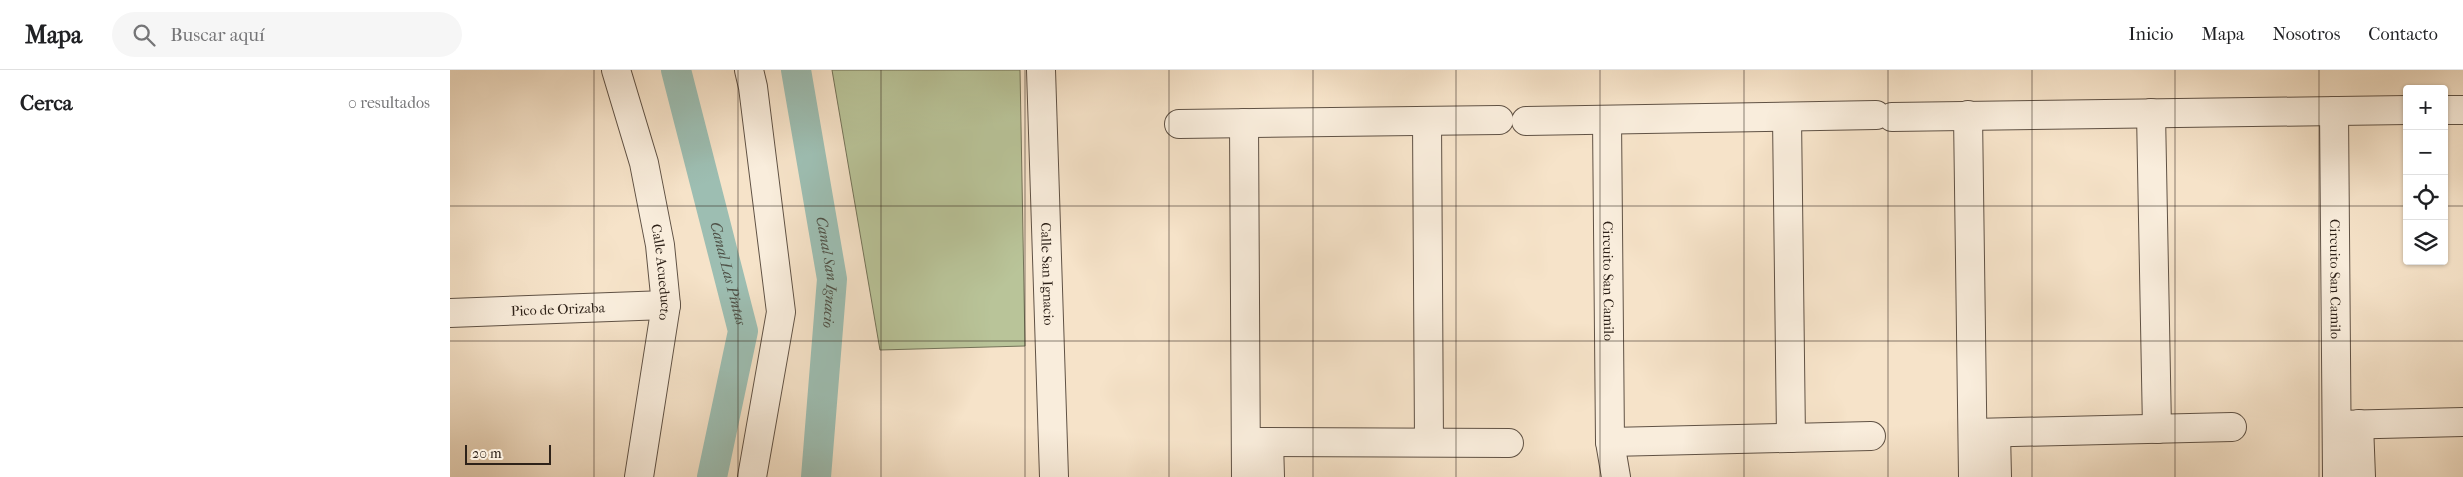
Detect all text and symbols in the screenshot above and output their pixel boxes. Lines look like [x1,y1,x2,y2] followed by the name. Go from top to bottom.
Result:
[112,12,462,57] search box
[25,21,82,49] text: Mapa
[130,21,158,49] icon: search
[170,24,265,46] text: Buscar aquí
[2129,24,2174,45] text: Inicio
[2202,24,2244,45] text: Mapa
[2272,24,2340,45] text: Nosotros
[2368,24,2438,45] text: Contacto
[2403,85,2448,265] map controls
[2403,85,2448,130] button: +
[20,91,72,115] text: Cerca
[348,93,430,112] text: 0 resultados
[2403,130,2448,175] button: −
[2403,175,2448,220] button: locate
[812,215,841,329] water label: Canal San Ignacio
[2326,219,2344,339] street label: Circuito San Camilo
[706,220,750,327] water label: Canal Las Pintas
[2403,220,2448,265] button: layers
[1599,221,1617,341] street label: Circuito San Camilo
[1037,222,1057,326] street label: Calle San Ignacio
[647,223,674,322] street label: Calle Acueducto
[511,299,606,320] street label: Pico de Orizaba
[465,442,551,465] scale bar
[472,445,502,462] text: 20 m

